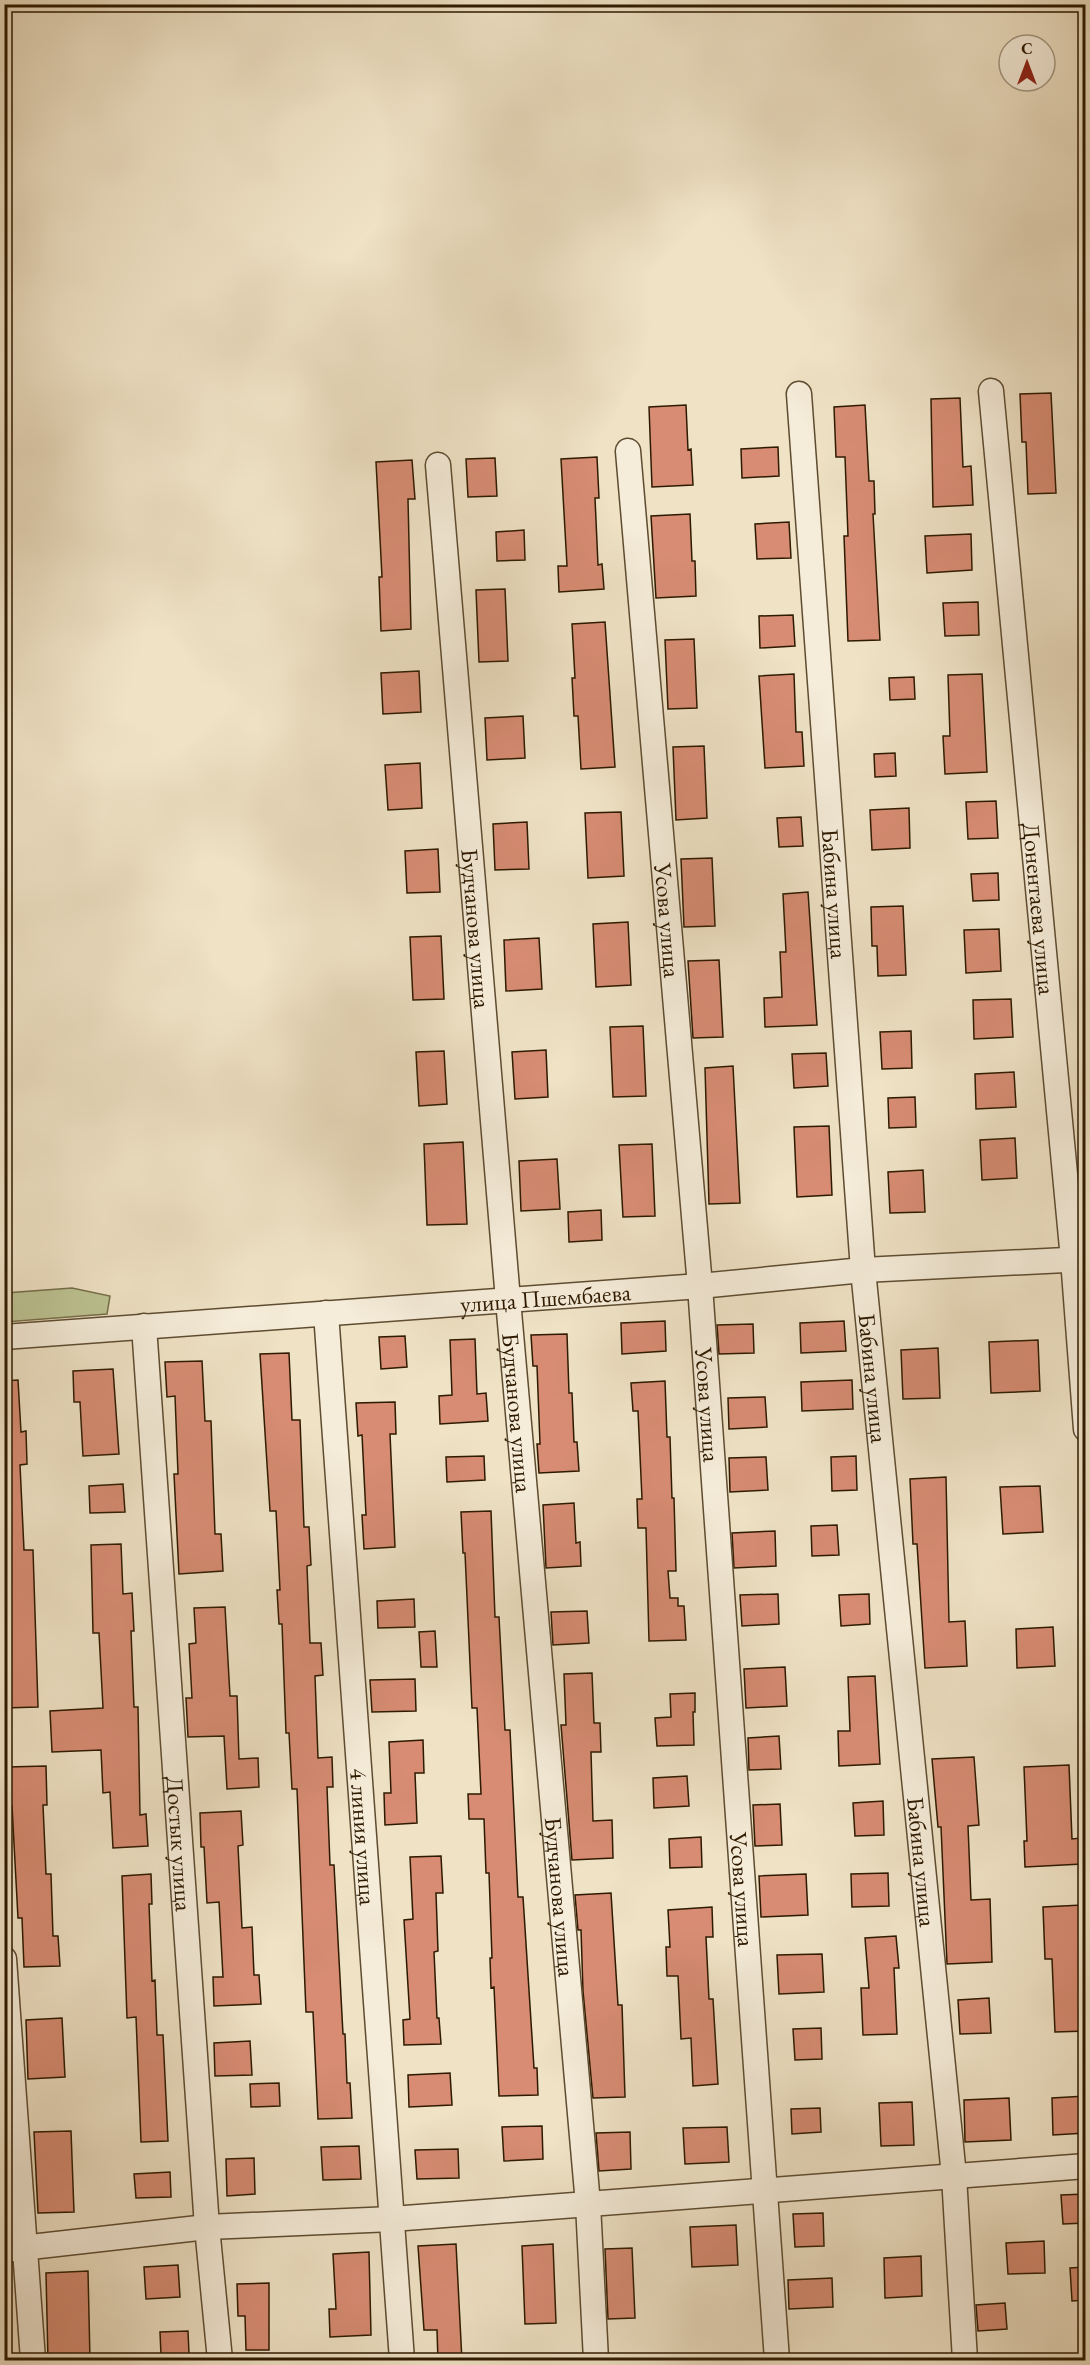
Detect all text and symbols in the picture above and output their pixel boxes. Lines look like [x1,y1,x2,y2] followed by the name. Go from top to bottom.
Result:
[997,33,1057,93] north arrow
[1021,38,1033,59] text: С
[1016,821,1063,997] street label: Донентаева улица
[815,828,856,960] street label: Бабина улица
[455,847,499,1010] street label: Будчанова улица
[648,861,689,979] street label: Усова улица
[459,1276,633,1319] street label: улица Пшембаева
[852,1312,896,1445] street label: Бабина улица
[495,1331,541,1494] street label: Будчанова улица
[689,1345,728,1463] street label: Усова улица
[344,1767,384,1907] street label: 4 линия улица
[160,1775,200,1913] street label: Достык улица
[900,1795,944,1929] street label: Бабина улица
[538,1816,583,1978] street label: Будчанова улица
[724,1830,763,1948] street label: Усова улица

